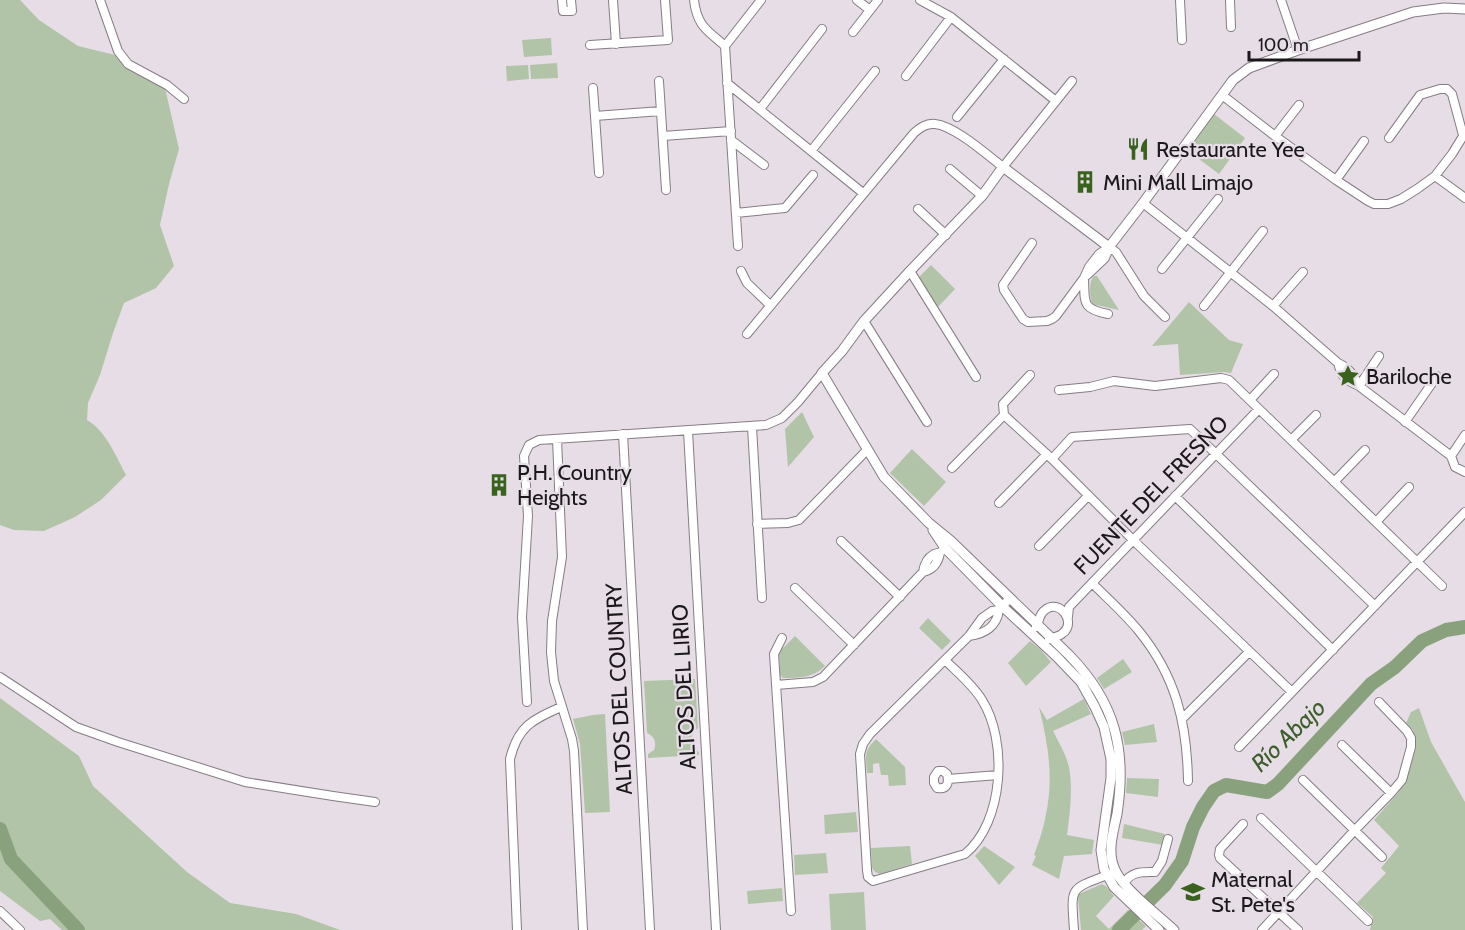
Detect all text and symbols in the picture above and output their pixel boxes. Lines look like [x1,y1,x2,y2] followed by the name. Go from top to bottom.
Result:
[1249,24,1358,62] scale bar
[1258,34,1309,56] text: 100 m
[1125,136,1151,162] restaurant icon: Restaurante Yee
[1156,136,1305,163] place label: Restaurante Yee
[1072,169,1098,195] building icon: Mini Mall Limajo
[1103,169,1253,196] place label: Mini Mall Limajo
[1335,363,1361,389] place icon: Bariloche
[1366,363,1452,390] place label: Bariloche
[1068,410,1234,580] street label: FUENTE DEL FRESNO
[517,459,632,511] place label: P.H. Country Heights
[486,472,512,498] building icon: P.H. Country Heights
[600,582,638,796] street label: ALTOS DEL COUNTRY
[666,604,702,770] street label: ALTOS DEL LIRIO
[1245,693,1331,777] water label: Río Abajo
[1211,866,1295,918] place label: Maternal St. Pete's
[1180,879,1206,905] school or university icon: Maternal St. Pete's

